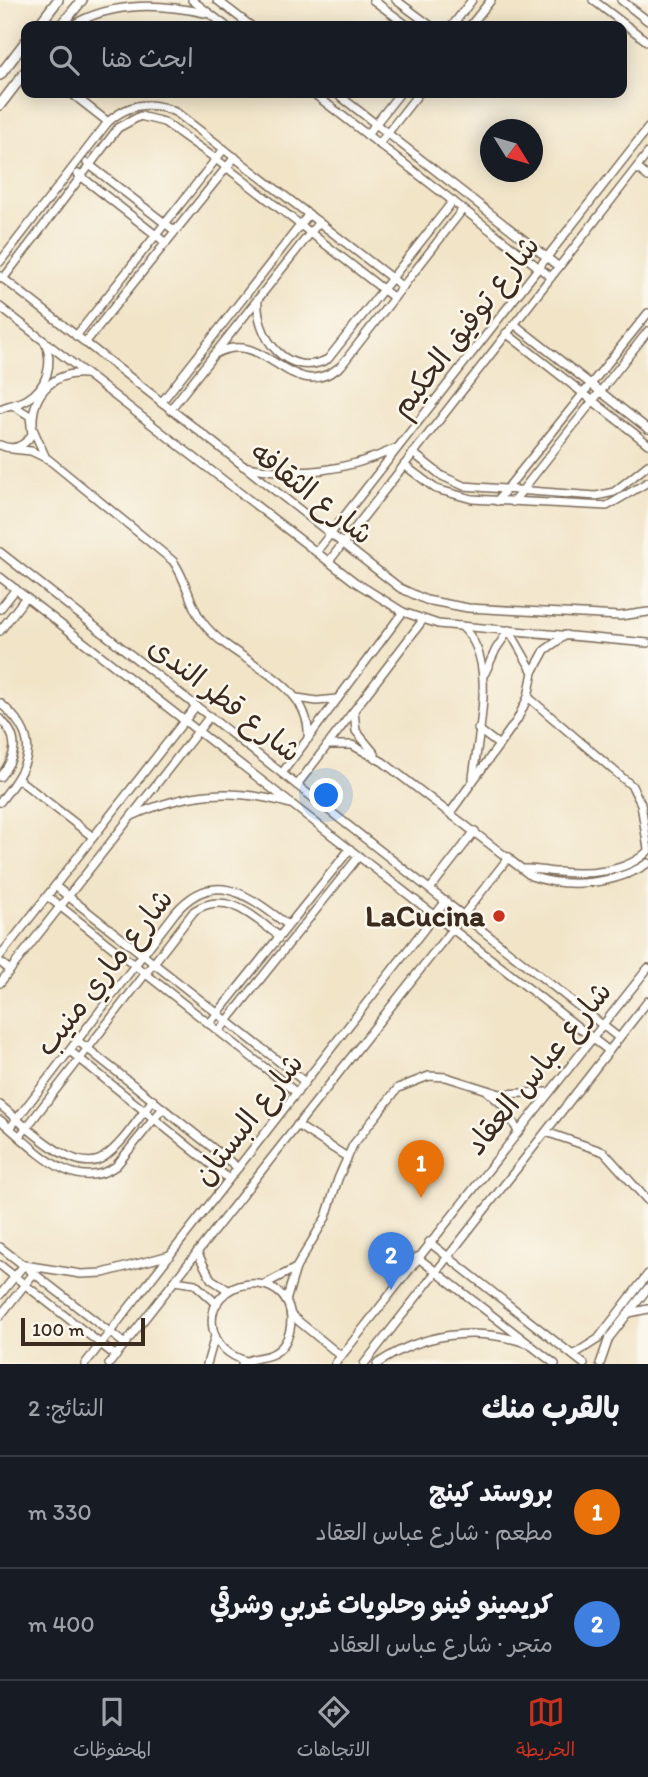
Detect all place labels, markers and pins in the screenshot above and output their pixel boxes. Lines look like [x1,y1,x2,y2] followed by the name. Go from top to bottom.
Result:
[365,897,485,934] place label: LaCucina
[491,908,507,924] marker: LaCucina
[398,1140,444,1198] pin: 1
[368,1232,414,1290] pin: 2

